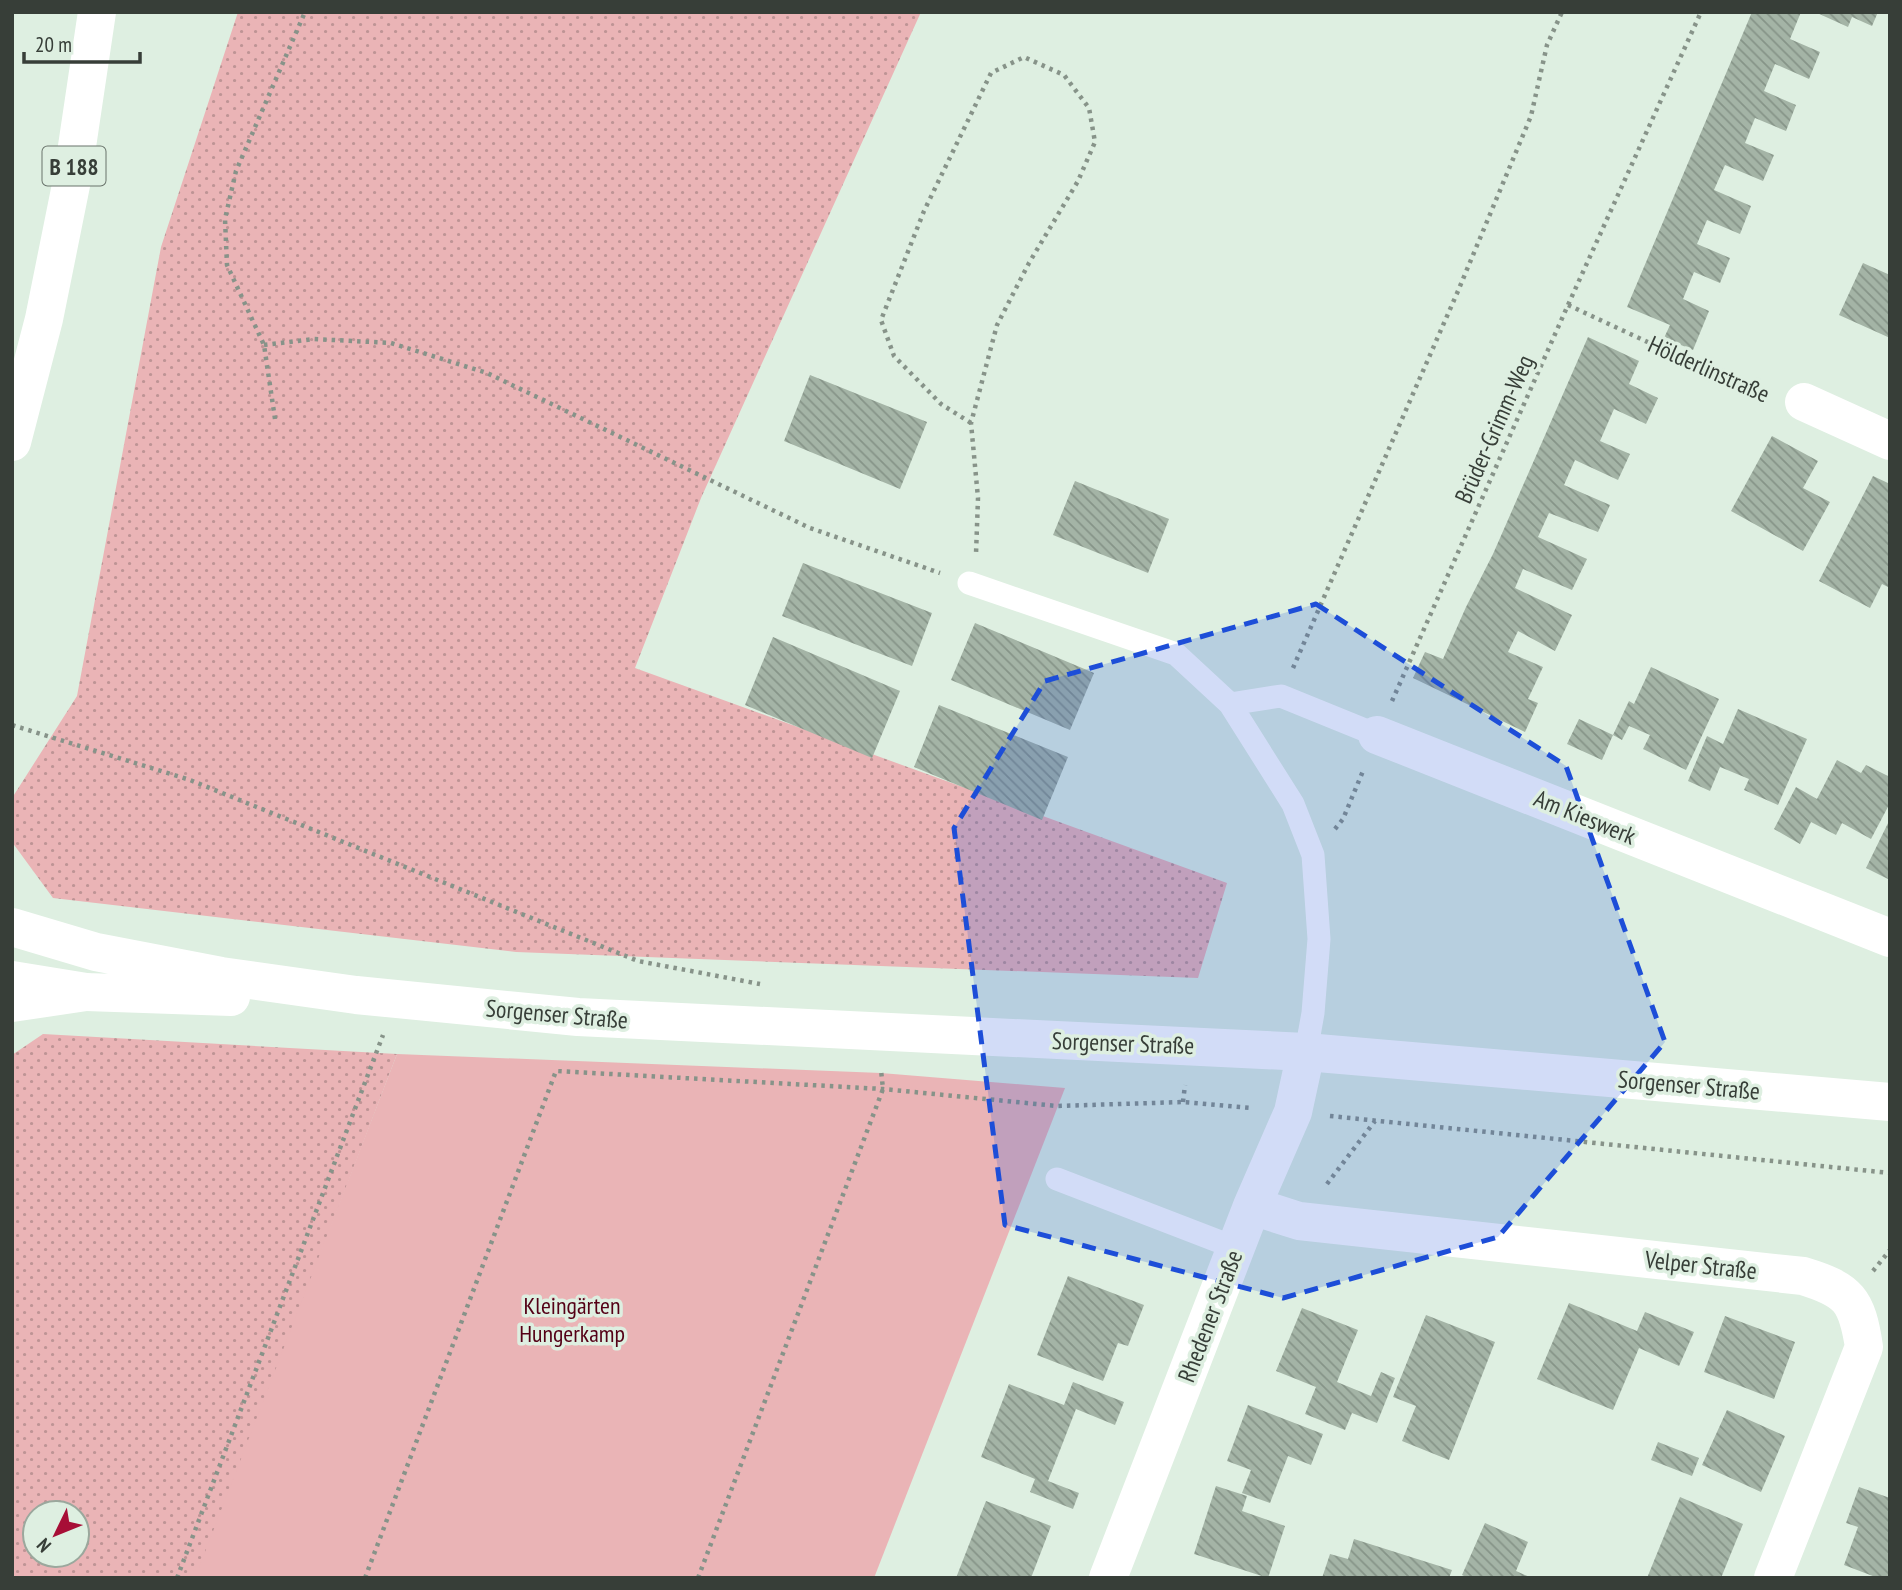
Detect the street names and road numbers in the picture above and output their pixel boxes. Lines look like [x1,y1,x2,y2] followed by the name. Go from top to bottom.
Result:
[42,146,106,186] road number: B 188
[1644,328,1774,410] street label: Hölderlinstraße
[1447,350,1541,508] street label: Brüder-Grimm-Weg
[1530,783,1641,852] street label: Am Kieswerk
[485,992,629,1036] street label: Sorgenser Straße
[1051,1025,1195,1061] street label: Sorgenser Straße
[1617,1063,1761,1107] street label: Sorgenser Straße
[1643,1244,1758,1286] street label: Velper Straße
[1171,1246,1249,1386] street label: Rhedener Straße

